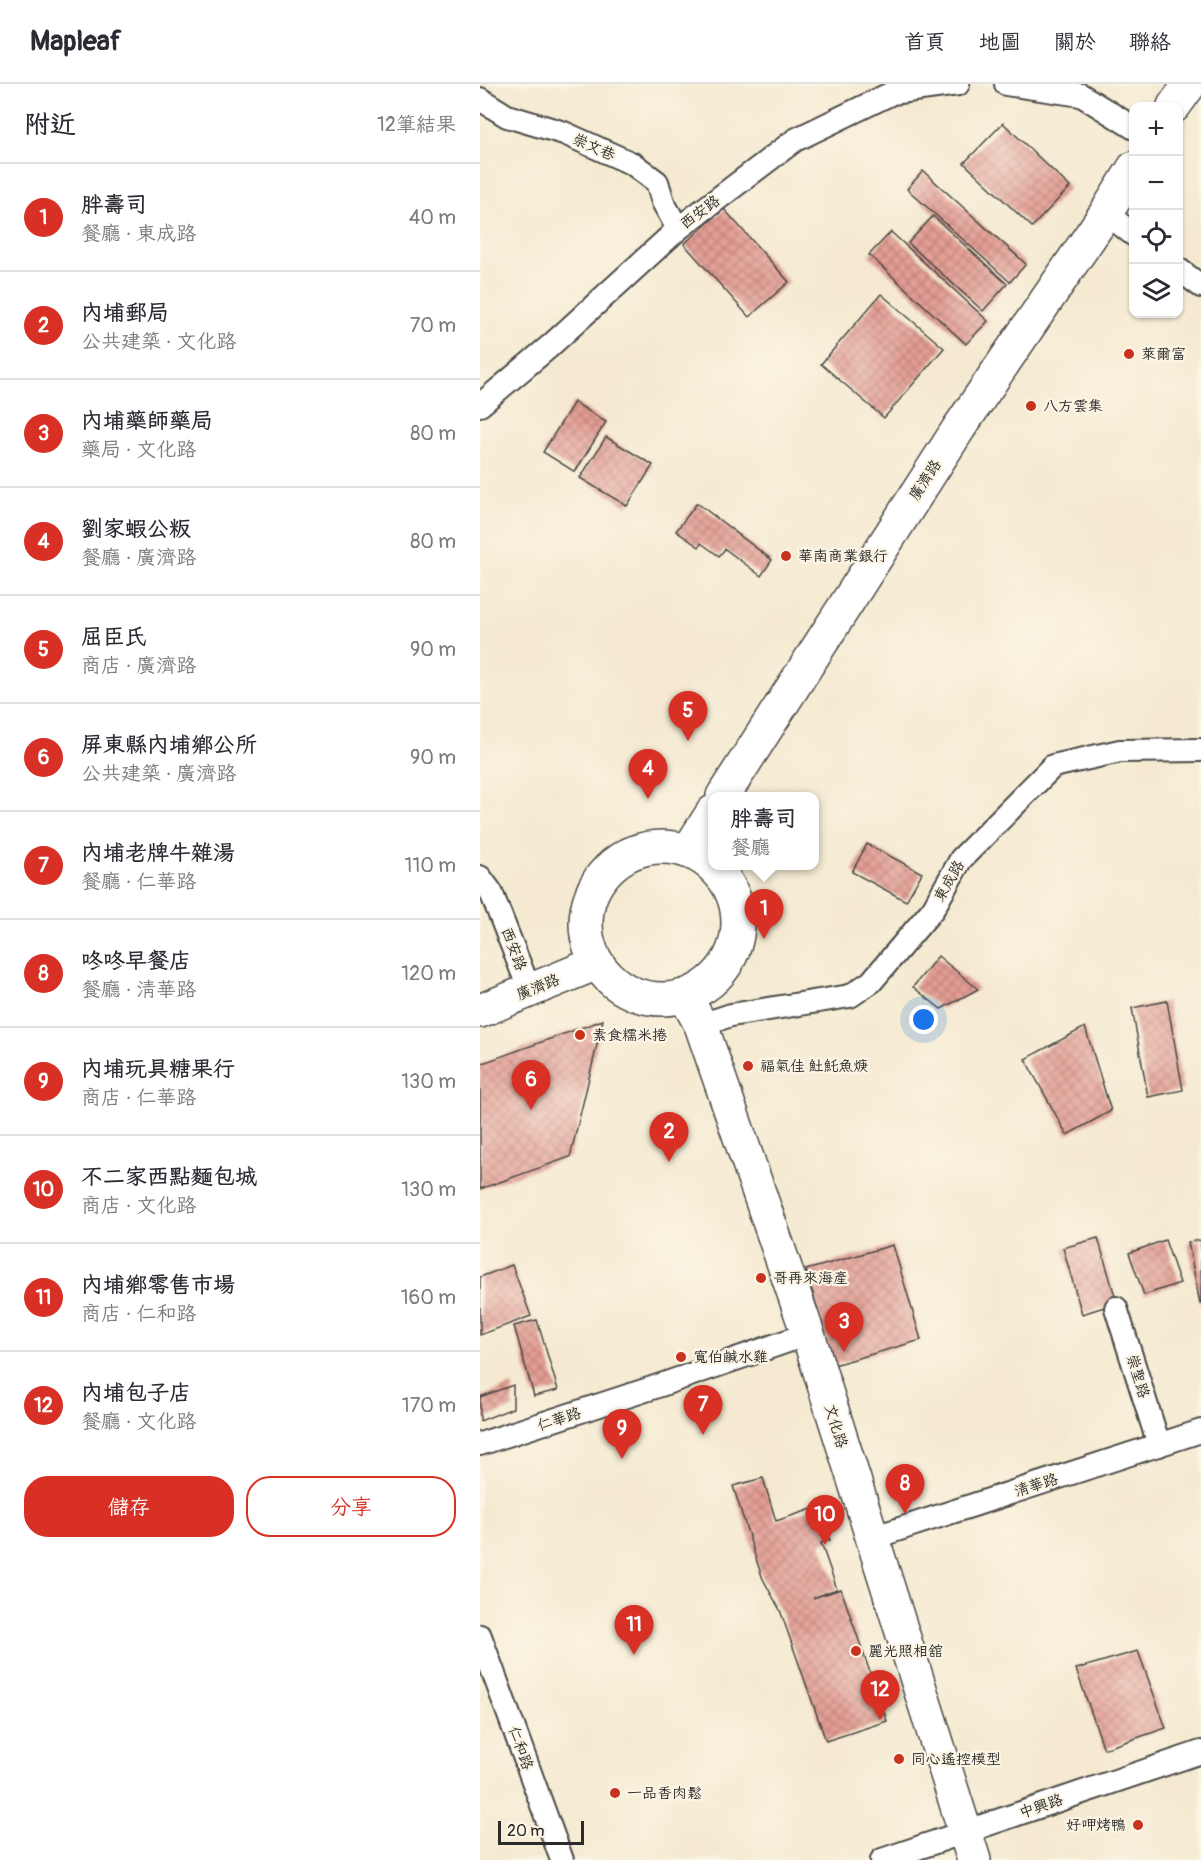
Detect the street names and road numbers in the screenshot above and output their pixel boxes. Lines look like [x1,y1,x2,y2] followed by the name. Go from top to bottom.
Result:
[569,130,618,165] street label: 崇文巷
[677,191,724,234] street label: 西安路
[905,456,946,504] street label: 廣濟路
[930,857,969,905] street label: 東成路
[497,925,530,974] street label: 西安路
[514,970,563,1005] street label: 廣濟路
[1122,1352,1153,1400] street label: 崇聖路
[820,1402,851,1450] street label: 文化路
[535,1403,583,1435] street label: 仁華路
[1012,1469,1060,1501] street label: 清華路
[504,1724,537,1773] street label: 仁和路
[1017,1790,1066,1823] street label: 中興路

